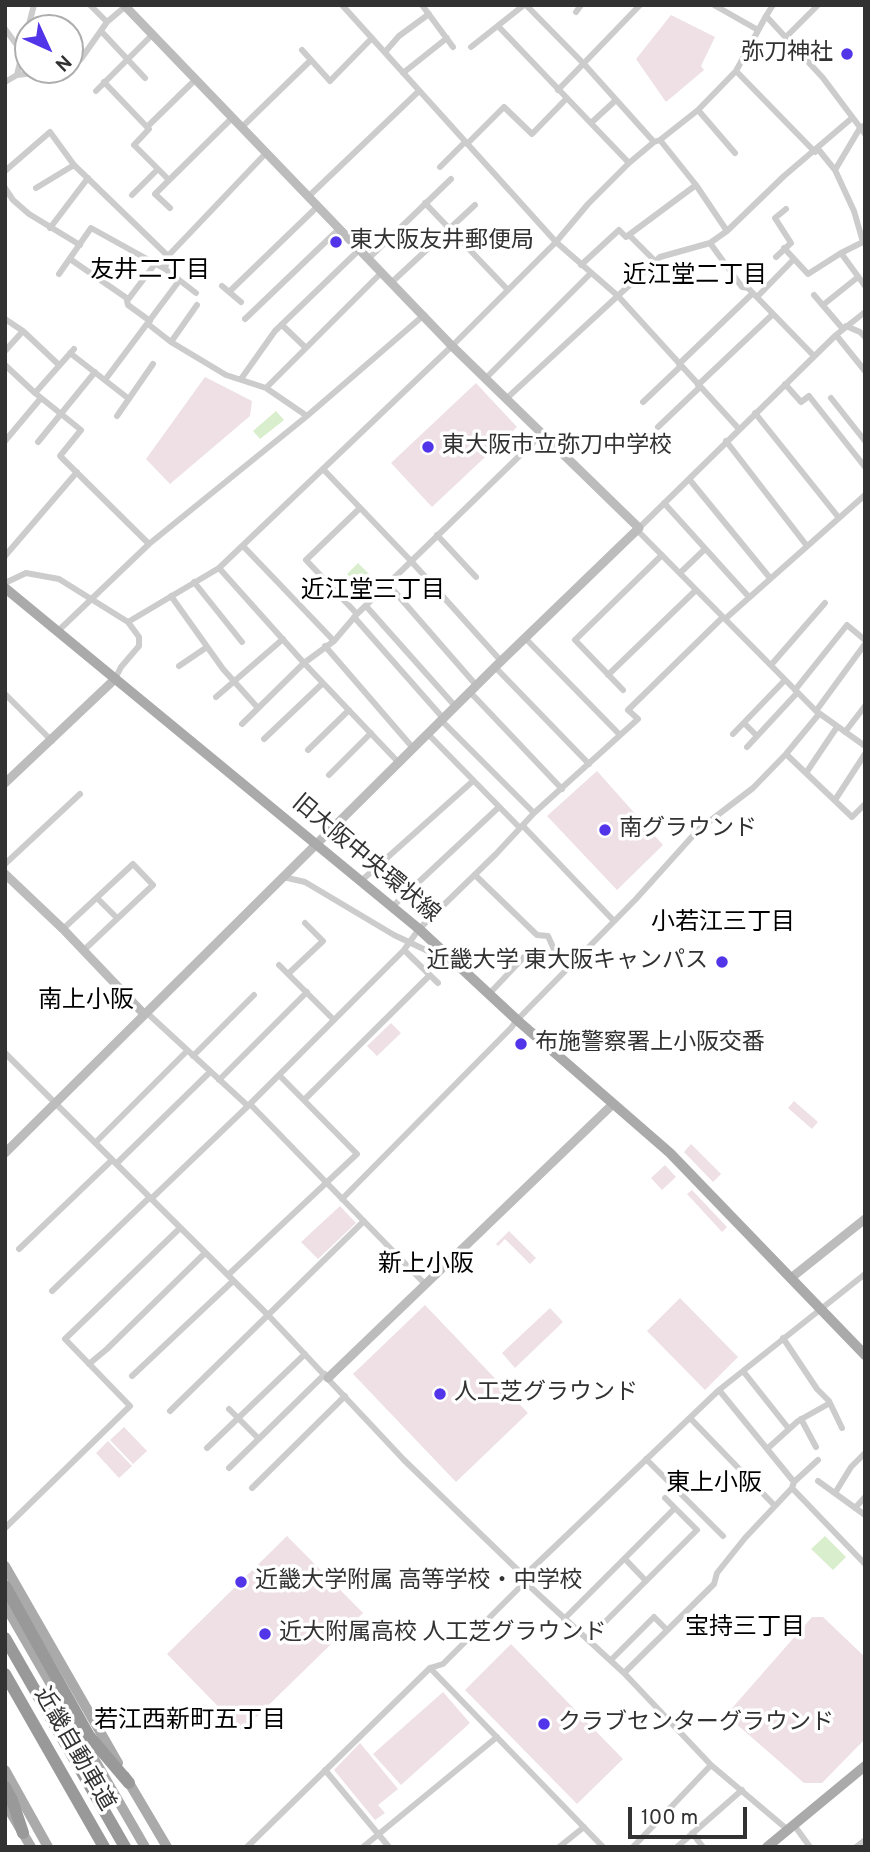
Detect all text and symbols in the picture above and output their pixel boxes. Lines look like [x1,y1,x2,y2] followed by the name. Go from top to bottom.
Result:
[14,14,84,84] north arrow
[741,40,833,68] place label: 弥刀神社
[839,46,855,62] marker: 弥刀神社
[49,49,76,76] text: N
[350,228,534,256] place label: 東大阪友井郵便局
[328,234,344,250] marker: 東大阪友井郵便局
[90,258,210,286] district label: 友井二丁目
[623,263,767,291] district label: 近江堂二丁目
[442,433,672,461] place label: 東大阪市立弥刀中学校
[420,439,436,455] marker: 東大阪市立弥刀中学校
[301,578,445,606] district label: 近江堂三丁目
[286,790,444,930] street label: 旧大阪中央環状線
[619,816,757,844] place label: 南グラウンド
[597,822,613,838] marker: 南グラウンド
[651,910,795,938] district label: 小若江三丁目
[427,948,708,976] place label: 近畿大学 東大阪キャンパス
[714,954,730,970] marker: 近畿大学 東大阪キャンパス
[38,988,134,1016] district label: 南上小阪
[535,1030,765,1058] place label: 布施警察署上小阪交番
[513,1036,529,1052] marker: 布施警察署上小阪交番
[378,1252,474,1280] district label: 新上小阪
[454,1380,638,1408] place label: 人工芝グラウンド
[432,1386,448,1402] marker: 人工芝グラウンド
[666,1471,762,1499] district label: 東上小阪
[255,1568,582,1596] place label: 近畿大学附属 高等学校・中学校
[233,1574,249,1590] marker: 近畿大学附属 高等学校・中学校
[685,1615,805,1643] district label: 宝持三丁目
[279,1620,606,1648] place label: 近大附属高校 人工芝グラウンド
[257,1626,273,1642] marker: 近大附属高校 人工芝グラウンド
[27,1683,119,1817] street label: 近畿自動車道
[94,1708,286,1736] district label: 若江西新町五丁目
[558,1710,834,1738] place label: クラブセンターグラウンド
[536,1716,552,1732] marker: クラブセンターグラウンド
[632,1792,751,1836] scale bar
[641,1805,698,1832] text: 100 m

